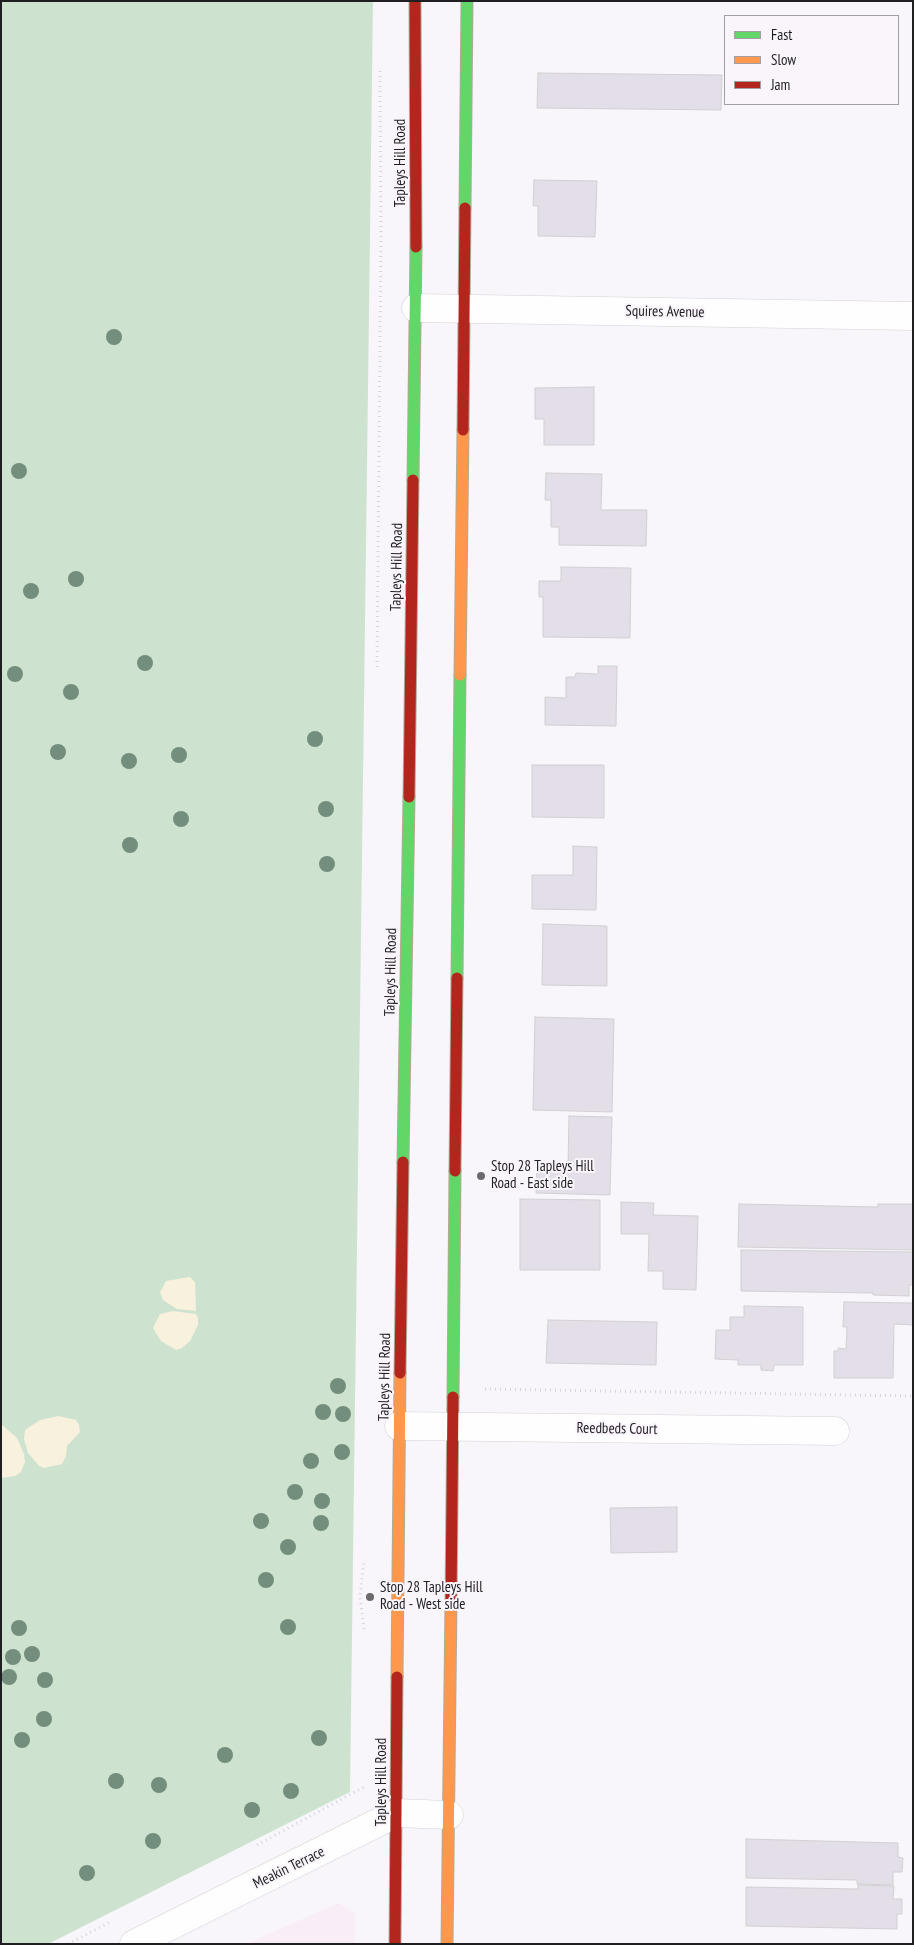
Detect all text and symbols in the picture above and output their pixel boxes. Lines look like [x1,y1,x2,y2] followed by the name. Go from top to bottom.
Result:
[724,15,899,105] legend
[771,25,792,44] text: Fast
[771,50,796,69] text: Slow
[771,75,790,94] text: Jam
[392,119,410,207] street label: Tapleys Hill Road
[625,302,705,322] street label: Squires Avenue
[387,523,407,611] street label: Tapleys Hill Road
[381,928,401,1016] street label: Tapleys Hill Road
[491,1158,594,1193] place label: Stop 28 Tapleys Hill Road - East side
[475,1170,487,1182] marker: Stop 28 Tapleys Hill Road - East side
[375,1333,395,1421] street label: Tapleys Hill Road
[576,1419,658,1439] street label: Reedbeds Court
[380,1579,483,1614] place label: Stop 28 Tapleys Hill Road - West side
[364,1591,376,1603] marker: Stop 28 Tapleys Hill Road - West side
[373,1738,391,1826] street label: Tapleys Hill Road
[250,1843,328,1893] street label: Meakin Terrace

